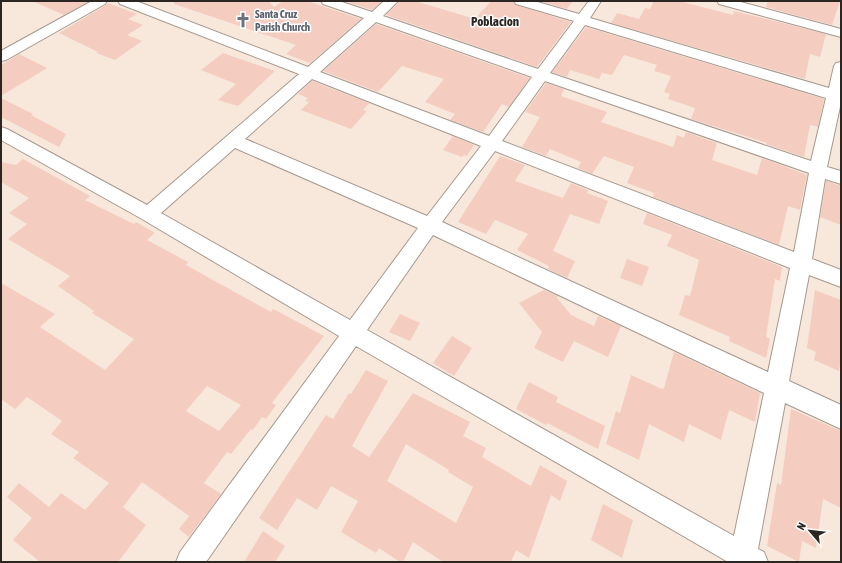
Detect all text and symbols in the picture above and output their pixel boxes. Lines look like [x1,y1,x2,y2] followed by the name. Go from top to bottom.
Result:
[255,8,310,33] place label: Santa Cruz Parish Church
[234,11,252,29] church icon: Santa Cruz Parish Church
[471,14,519,29] district label: Poblacion
[790,511,830,551] north arrow
[794,521,808,532] text: N

